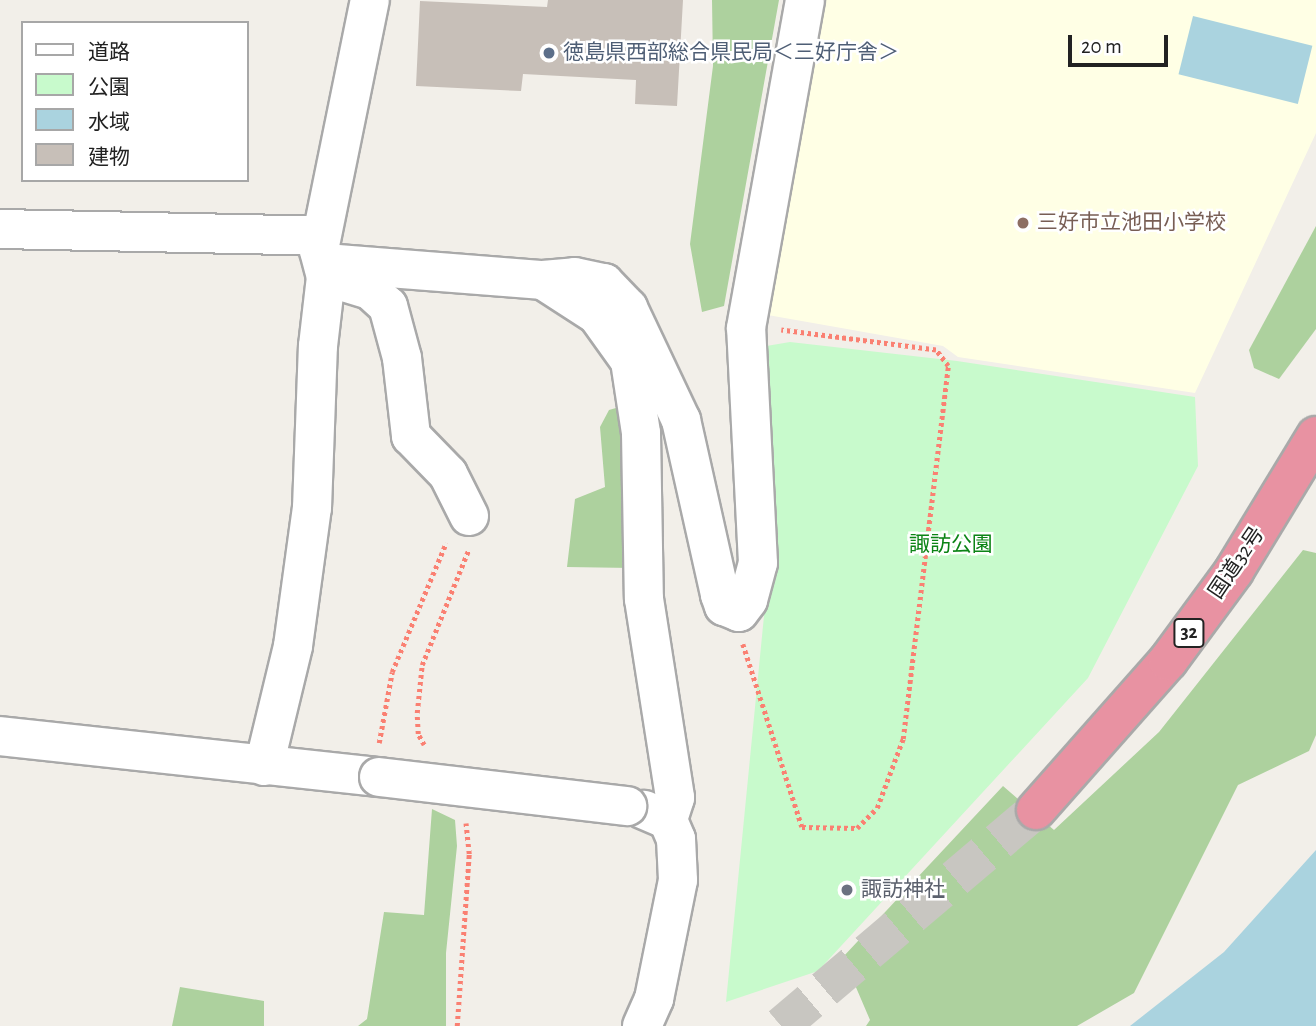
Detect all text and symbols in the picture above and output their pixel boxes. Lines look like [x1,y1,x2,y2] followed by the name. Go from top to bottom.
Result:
[21,21,248,182] legend
[1071,21,1171,65] scale bar
[1081,36,1122,57] text: 20 m
[563,40,899,66] place label: 徳島県西部総合県民局＜三好庁舎＞
[88,42,130,63] text: 道路
[541,45,557,61] marker: 徳島県西部総合県民局＜三好庁舎＞
[88,77,130,98] text: 公園
[88,112,130,133] text: 水域
[88,147,130,168] text: 建物
[1037,210,1226,236] place label: 三好市立池田小学校
[1015,215,1031,231] marker: 三好市立池田小学校
[1204,522,1270,604] street label: 国道32号
[909,532,993,558] park label: 諏訪公園
[1173,618,1205,648] road number: 32
[861,877,945,903] place label: 諏訪神社
[839,882,855,898] marker: 諏訪神社

